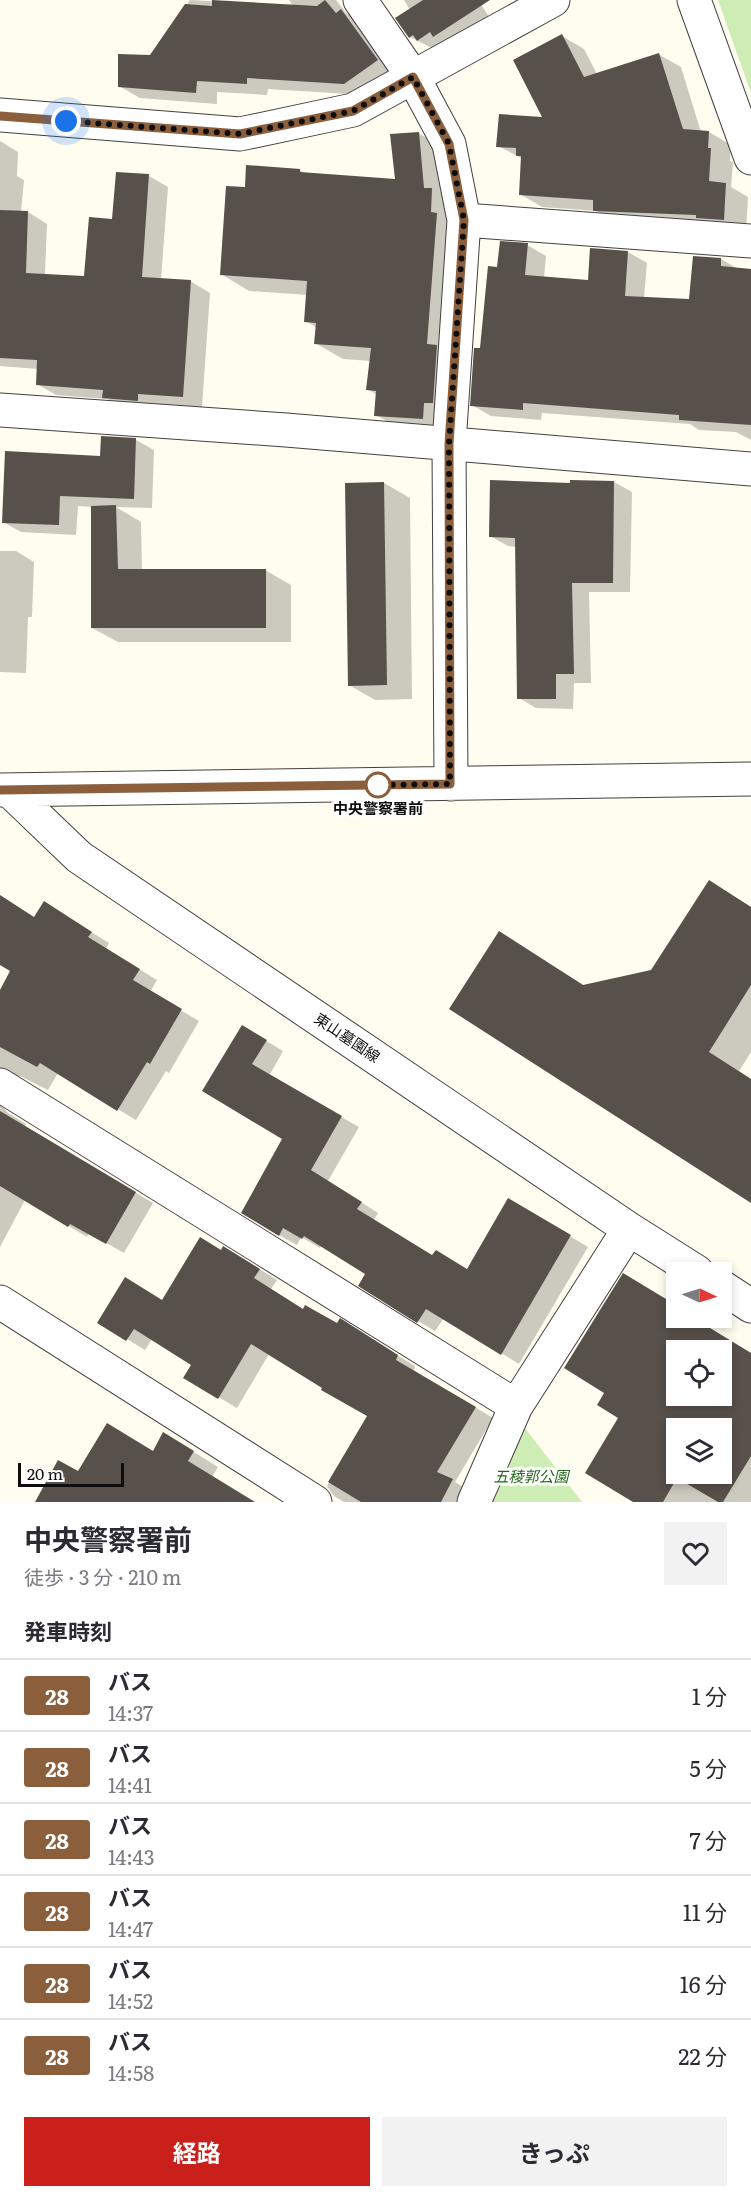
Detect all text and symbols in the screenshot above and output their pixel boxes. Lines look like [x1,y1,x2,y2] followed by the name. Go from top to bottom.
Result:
[51,106,81,136] your location
[365,772,391,798] marker: 中央警察署前
[333,796,423,819] place label: 中央警察署前
[310,1006,385,1067] street label: 東山墓園線
[666,1262,732,1328] north arrow
[666,1262,732,1484] map controls
[666,1340,732,1406] button: locate
[666,1418,732,1484] button: layers
[18,1460,124,1488] scale bar
[27,1461,63,1485] text: 20 m
[493,1464,570,1487] park label: 五稜郭公園
[24,1517,192,1559] text: 中央警察署前
[664,1522,727,1585] button: heart
[24,1561,181,1591] text: 徒歩 · 3 分 · 210 m
[24,1614,112,1647] text: 発車時刻
[108,1664,152,1697] text: バス
[692,1679,727,1712] text: 1 分
[45,1680,69,1711] text: 28
[108,1697,153,1727] text: 14:37
[108,1736,152,1769] text: バス
[689,1751,727,1784] text: 5 分
[45,1752,69,1783] text: 28
[108,1769,152,1799] text: 14:41
[108,1808,152,1841] text: バス
[689,1823,727,1856] text: 7 分
[45,1824,69,1855] text: 28
[108,1841,154,1871] text: 14:43
[108,1880,152,1913] text: バス
[683,1895,727,1928] text: 11 分
[45,1896,69,1927] text: 28
[108,1913,153,1943] text: 14:47
[108,1952,152,1985] text: バス
[680,1967,727,2000] text: 16 分
[45,1968,69,1999] text: 28
[108,1985,153,2015] text: 14:52
[108,2024,152,2057] text: バス
[678,2039,727,2072] text: 22 分
[45,2040,69,2071] text: 28
[108,2057,154,2087] text: 14:58
[24,2117,370,2186] button: 経路
[382,2117,727,2186] button: きっぷ

